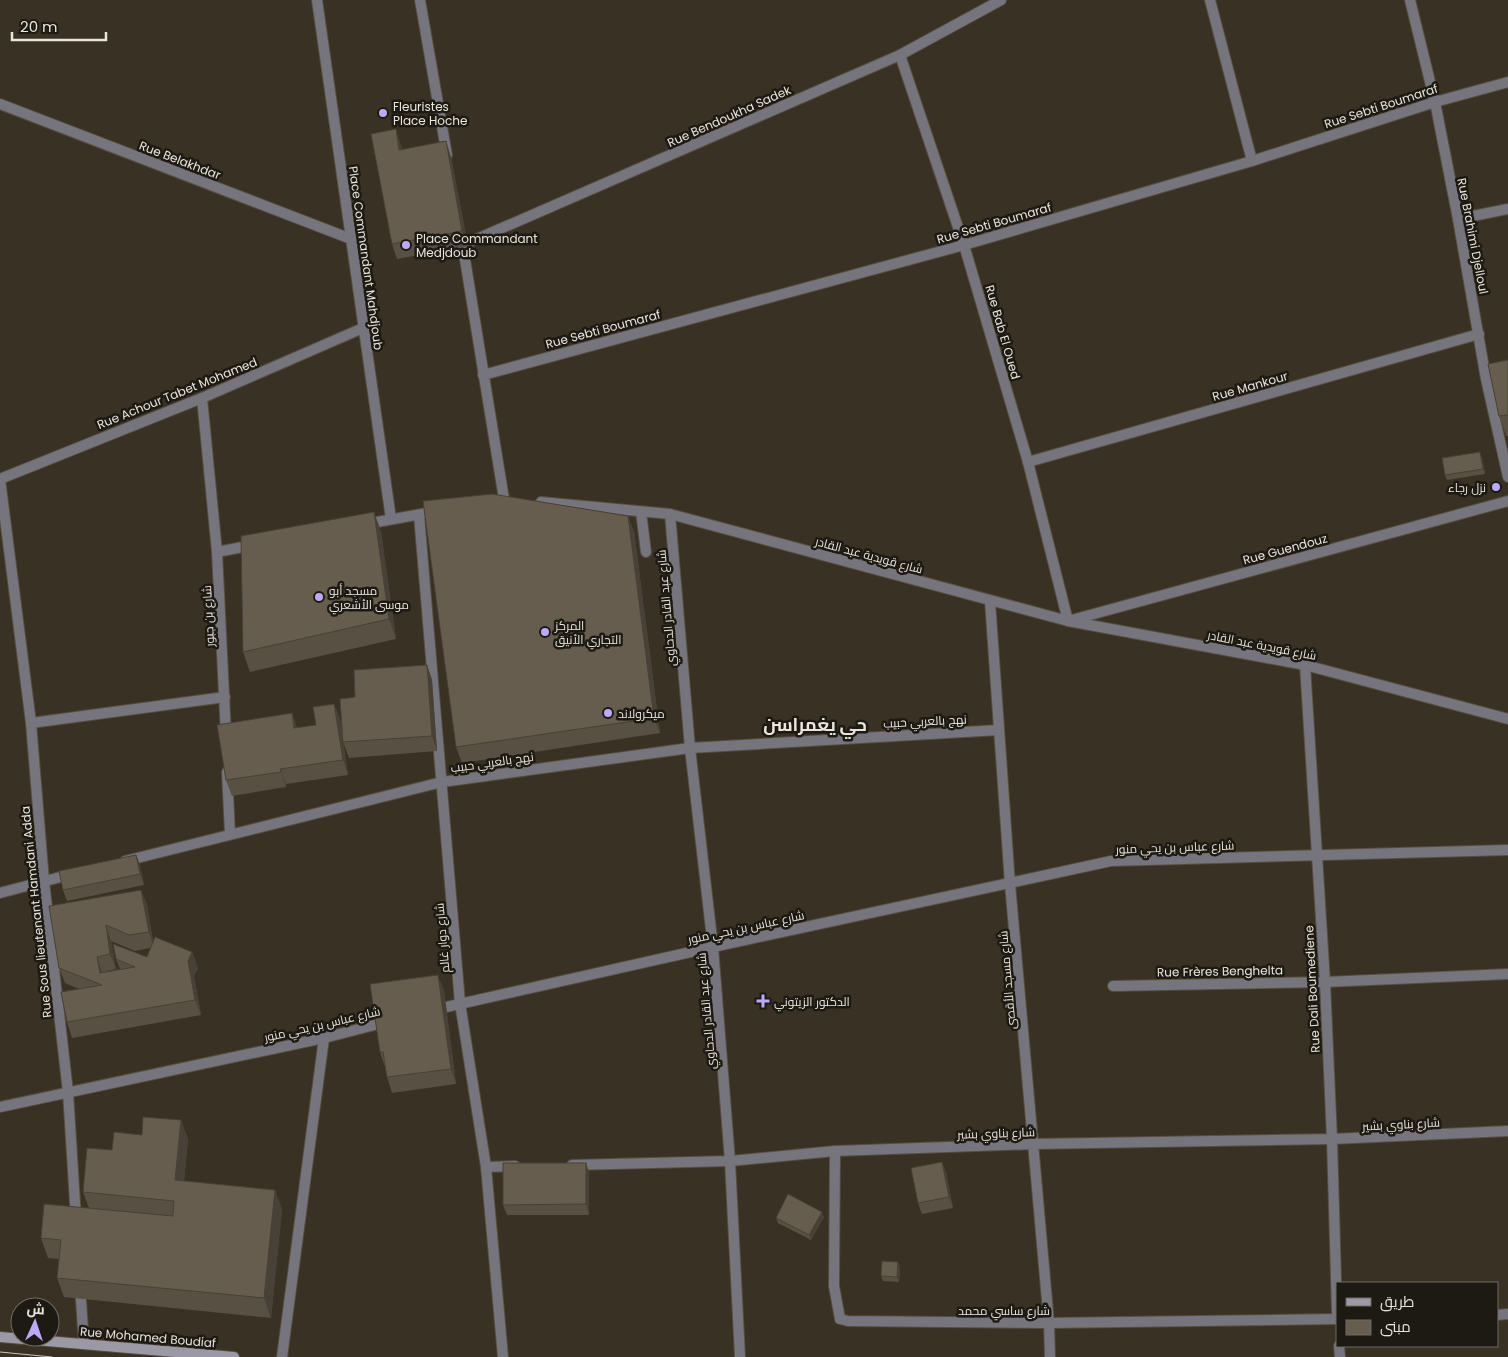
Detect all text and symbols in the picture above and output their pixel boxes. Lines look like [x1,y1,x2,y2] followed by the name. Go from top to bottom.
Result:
[12,10,106,42] scale bar
[20,16,58,37] text: 20 m
[1322,80,1440,132] street label: Rue Sebti Boumaraf
[664,81,794,151] street label: Rue Bendoukha Sadek
[393,98,467,129] place label: Fleuristes Place Hoche
[377,107,389,119] marker: Fleuristes Place Hoche
[137,137,224,184] street label: Rue Belakhdar
[345,165,387,351] street label: Place Commandant Mahdjoub
[1453,177,1493,295] street label: Rue Brahimi Djelloul
[935,198,1053,247] street label: Rue Sebti Boumaraf
[416,230,538,261] place label: Place Commandant Medjdoub
[400,239,412,251] marker: Place Commandant Medjdoub
[981,283,1025,381] street label: Rue Bab El Oued
[544,305,662,353] street label: Rue Sebti Boumaraf
[94,353,260,433] street label: Rue Achour Tabet Mohamed
[1210,367,1290,405] street label: Rue Mankour
[1448,479,1486,496] place label: نزل رجاء
[1490,481,1502,493] marker: نزل رجاء
[1241,530,1329,568] street label: Rue Guendouz
[812,532,925,578] street label: شارع قويدية عبد القادر
[652,549,682,667] street label: شارع عبد القادر الدحاوي
[329,582,409,615] place label: مسجد أبو موسى الأشعري
[198,585,218,648] street label: شارع بن جبور
[313,591,325,603] marker: مسجد أبو موسى الأشعري
[554,617,621,650] place label: المركز التجاري الأنيق
[539,626,551,638] marker: المركز التجاري الأنيق
[1205,626,1318,664] street label: شارع قويدية عبد القادر
[618,705,665,722] place label: ميكرولاند
[602,707,614,719] marker: ميكرولاند
[883,710,967,734] street label: نهج بالعربي حبيب
[763,712,867,740] district label: حي يغمراسن
[449,748,535,778] street label: نهج بالعربي حبيب
[16,805,56,1019] street label: Rue Sous lieutenant Hamdani Adda
[1114,836,1235,860] street label: شارع عباس بن يحي منور
[430,902,454,974] street label: شارع دوار غالم
[685,906,806,950] street label: شارع عباس بن يحي منور
[1300,925,1324,1053] street label: Rue Dali Boumediene
[994,930,1020,1030] street label: شارع مسجد الأقصى
[692,952,722,1070] street label: شارع عبد القادر الدحاوي
[1157,961,1283,981] street label: Rue Frères Benghelta
[774,993,850,1012] place label: الدكتور الزيتوني
[756,994,770,1008] marker: الدكتور الزيتوني
[261,1002,382,1048] street label: شارع عباس بن يحي منور
[1361,1113,1441,1137] street label: شارع بناوي بشير
[956,1123,1035,1145] street label: شارع بناوي بشير
[1336,1282,1498,1347] legend
[1380,1291,1414,1312] text: طريق
[10,1297,60,1347] north arrow
[26,1299,45,1319] text: ش
[958,1302,1050,1321] street label: شارع ساسي محمد
[1380,1316,1411,1337] text: مبنى
[79,1323,217,1351] street label: Rue Mohamed Boudiaf

